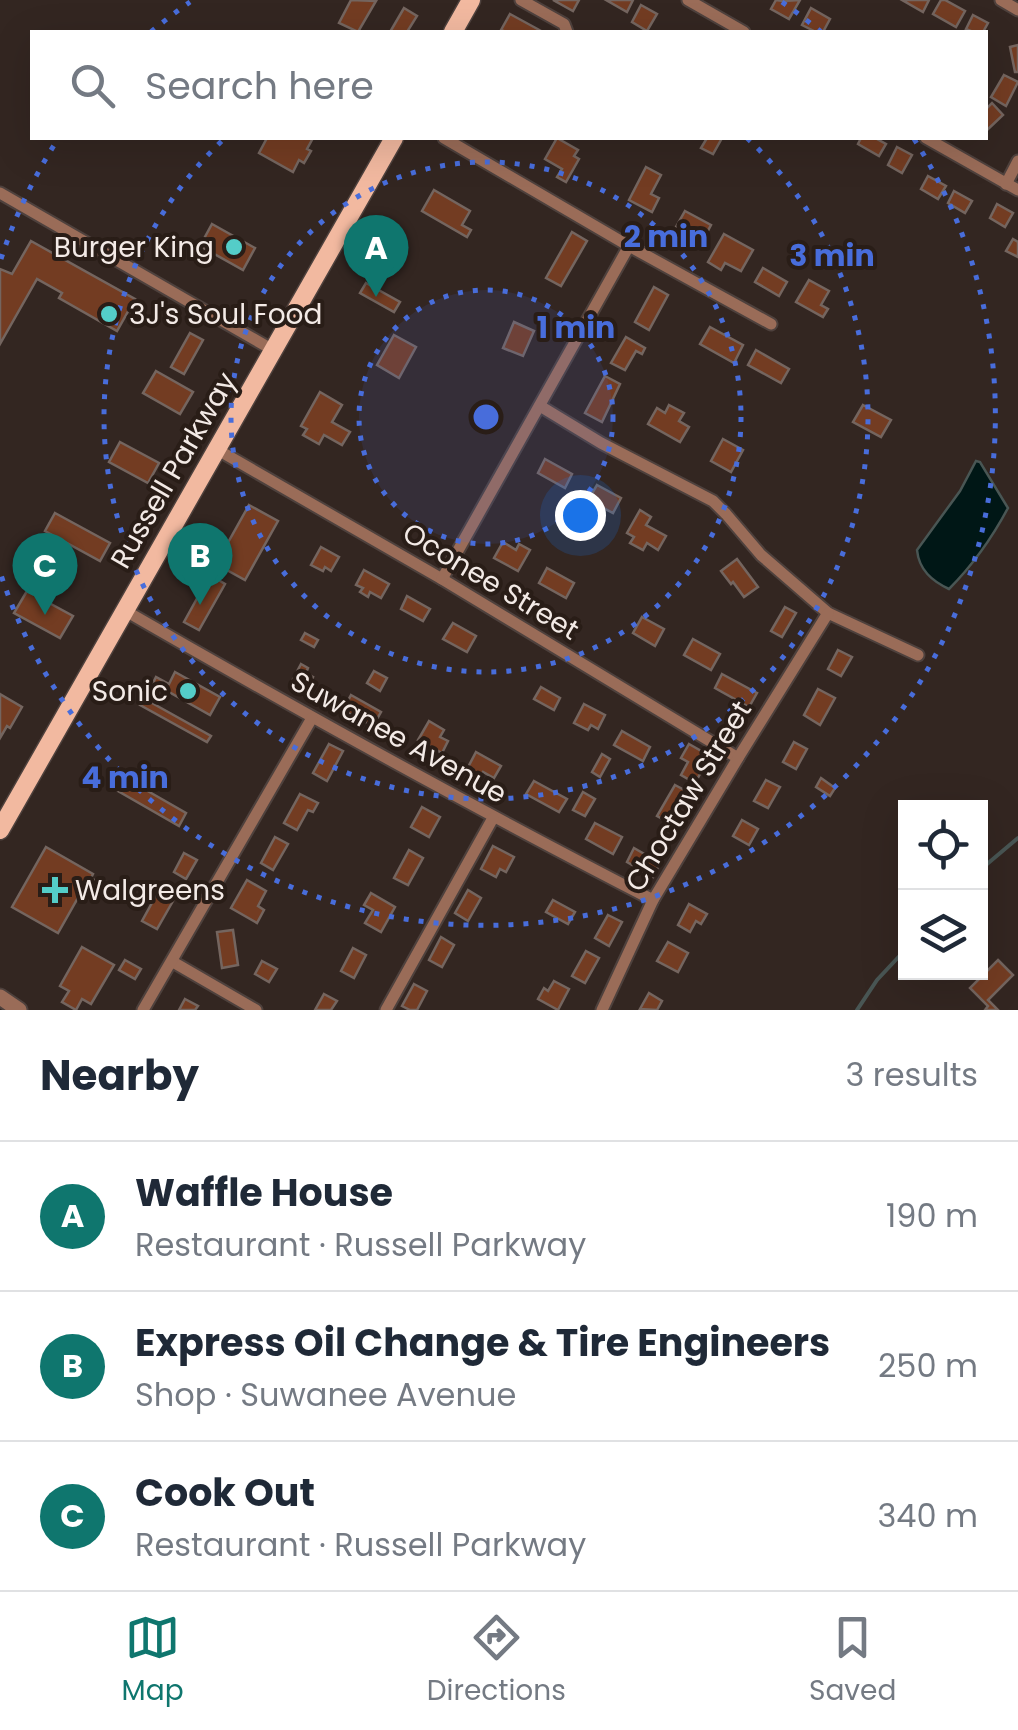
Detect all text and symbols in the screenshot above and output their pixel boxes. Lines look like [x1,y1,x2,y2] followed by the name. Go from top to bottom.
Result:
[30,30,988,140] search box
[65,58,120,113] icon: search
[145,59,374,112] text: Search here
[344,214,408,297] pin: A
[624,215,708,258] text: 2 min
[54,228,214,267] place label: Burger King
[789,234,875,277] text: 3 min
[223,236,245,258] marker: Burger King
[129,295,322,334] place label: 3J's Soul Food
[98,303,120,325] marker: 3J's Soul Food
[537,306,615,349] text: 1 min
[101,365,246,575] street label: Russell Parkway
[468,399,504,435] centre of rings
[555,490,606,541] your location
[395,513,586,649] street label: Oconee Street
[168,522,232,605] pin: B
[12,532,78,615] pin: C
[284,662,514,813] street label: Suwanee Avenue
[92,672,168,711] place label: Sonic
[177,680,199,702] marker: Sonic
[616,694,761,899] street label: Choctaw Street
[81,756,169,799] text: 4 min
[898,800,988,980] map controls
[898,800,988,890] button: locate
[75,871,225,910] place label: Walgreens
[44,879,66,901] marker: Walgreens
[898,890,988,980] button: layers
[40,1046,199,1105] text: Nearby
[845,1052,978,1097] text: 3 results
[135,1166,393,1219] text: Waffle House
[61,1193,84,1238] text: A
[886,1193,978,1238] text: 190 m
[135,1222,586,1267] text: Restaurant · Russell Parkway
[135,1316,830,1369] text: Express Oil Change & Tire Engineers
[62,1343,83,1388] text: B
[878,1343,978,1388] text: 250 m
[135,1372,516,1417] text: Shop · Suwanee Avenue
[135,1466,315,1519] text: Cook Out
[60,1493,85,1538] text: C
[877,1493,978,1538] text: 340 m
[135,1522,586,1567] text: Restaurant · Russell Parkway
[122,1610,184,1712] tab: Map
[427,1610,566,1712] tab: Directions
[809,1610,896,1712] tab: Saved

